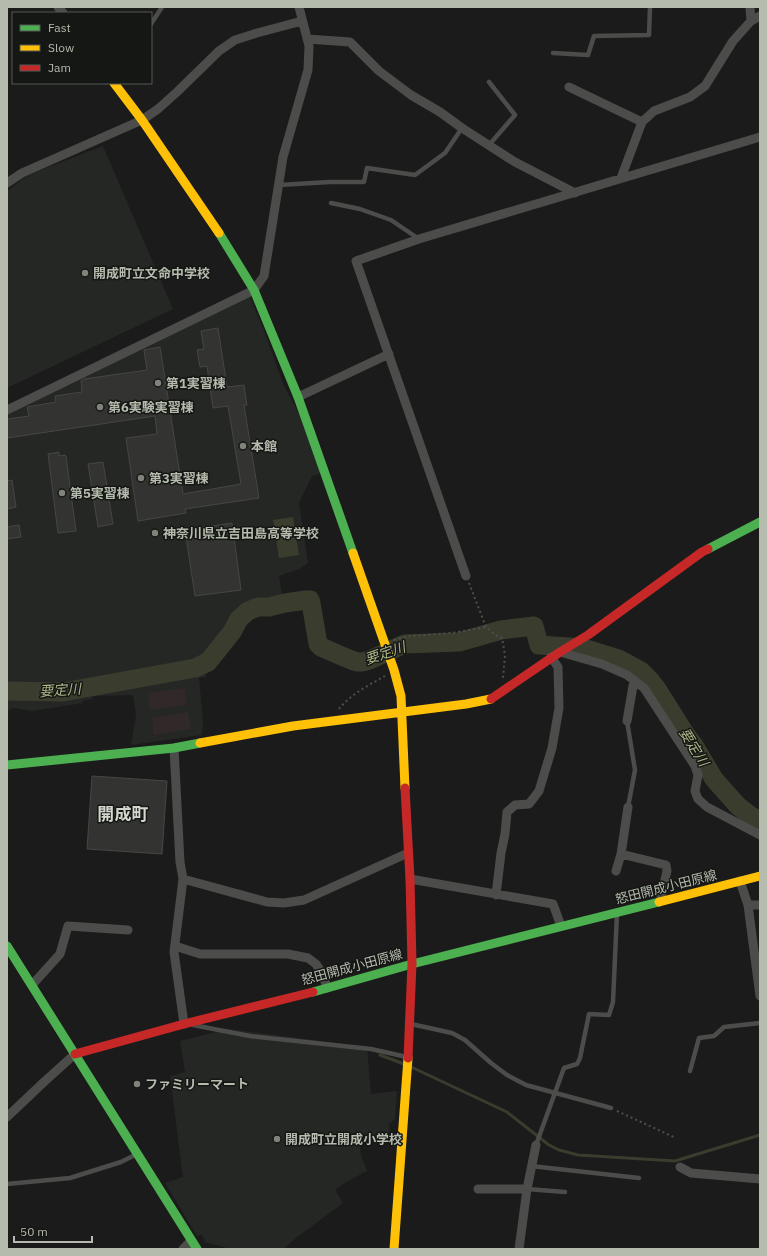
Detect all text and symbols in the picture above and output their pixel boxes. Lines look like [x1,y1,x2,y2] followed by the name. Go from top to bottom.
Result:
[12,12,152,84] legend
[48,20,71,35] text: Fast
[48,40,74,55] text: Slow
[48,60,71,75] text: Jam
[93,265,210,282] place label: 開成町立文命中学校
[80,268,90,278] marker: 開成町立文命中学校
[166,375,226,392] place label: 第1実習棟
[153,378,163,388] marker: 第1実習棟
[108,399,194,416] place label: 第6実験実習棟
[95,402,105,412] marker: 第6実験実習棟
[251,438,277,455] place label: 本館
[238,441,248,451] marker: 本館
[149,470,209,487] place label: 第3実習棟
[136,473,146,483] marker: 第3実習棟
[70,485,130,502] place label: 第5実習棟
[57,488,67,498] marker: 第5実習棟
[163,525,319,542] place label: 神奈川県立吉田島高等学校
[150,528,160,538] marker: 神奈川県立吉田島高等学校
[362,637,410,668] water label: 要定川
[38,679,84,700] water label: 要定川
[675,724,714,771] water label: 要定川
[98,803,149,825] district label: 開成町
[613,866,719,908] street label: 怒田開成小田原線
[300,945,404,989] street label: 怒田開成小田原線
[145,1076,249,1093] place label: ファミリーマート
[132,1079,142,1089] marker: ファミリーマート
[285,1131,402,1148] place label: 開成町立開成小学校
[272,1134,282,1144] marker: 開成町立開成小学校
[14,1218,92,1244] scale bar
[20,1224,48,1239] text: 50 m

